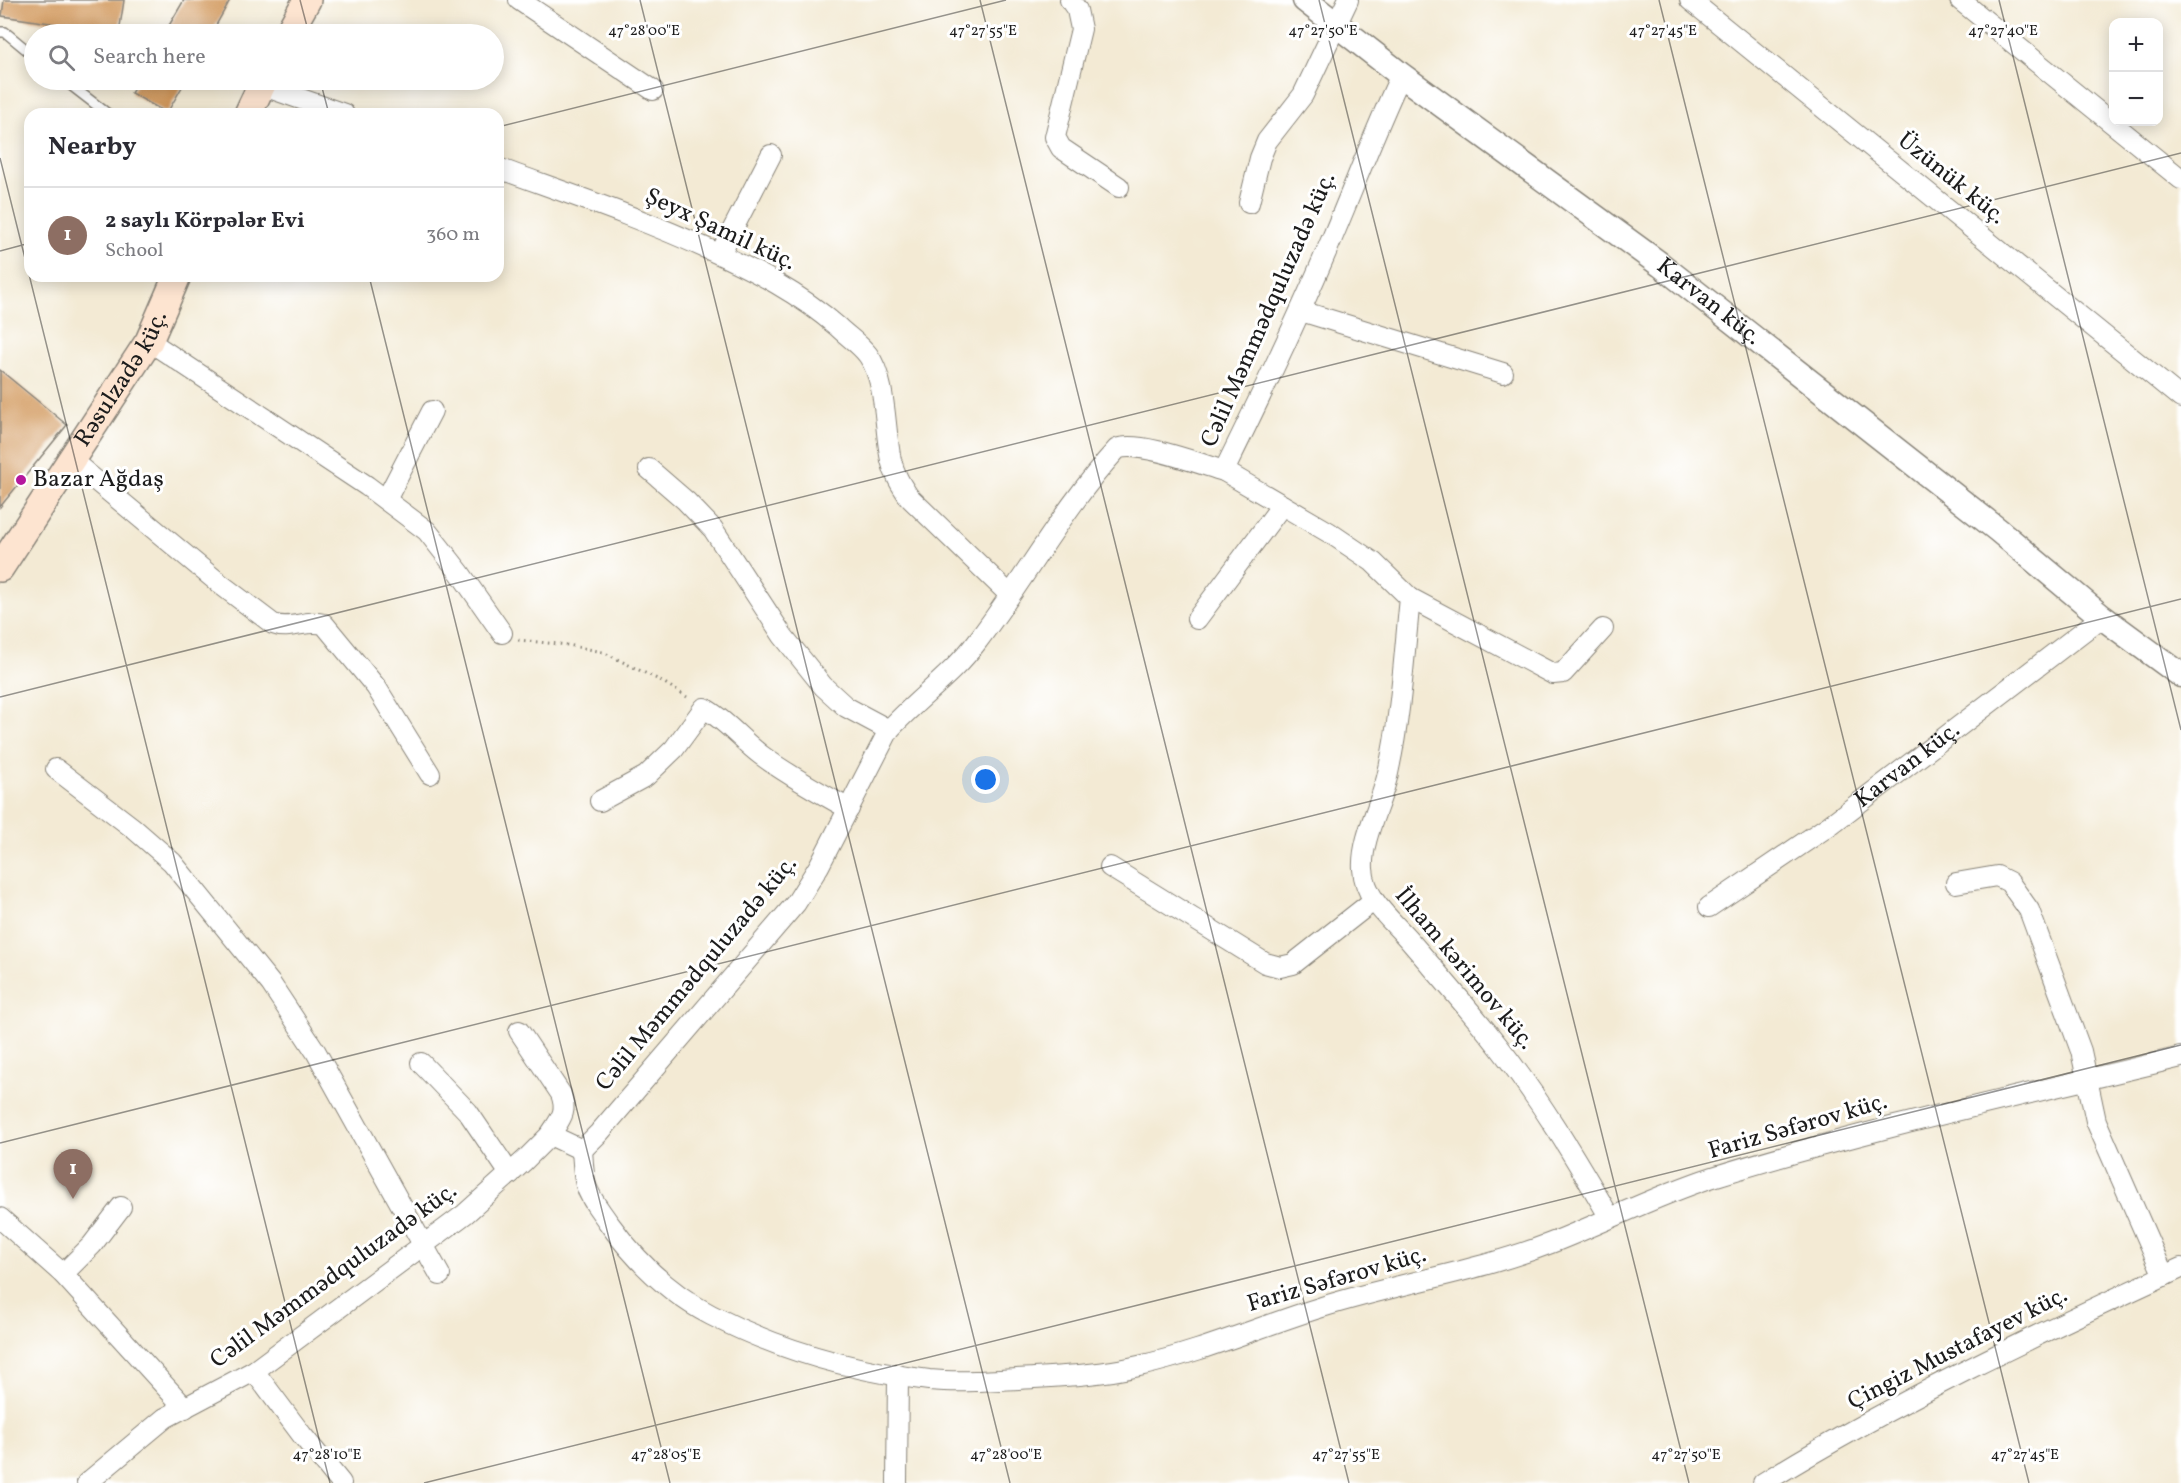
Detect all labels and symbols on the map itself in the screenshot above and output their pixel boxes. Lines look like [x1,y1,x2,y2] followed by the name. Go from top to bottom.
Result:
[608,21,680,42] text: 47°28'00"E
[949,21,1017,42] text: 47°27'55"E
[1288,21,1358,42] text: 47°27'50"E
[1629,21,1697,42] text: 47°27'45"E
[1968,21,2038,42] text: 47°27'40"E
[1890,125,2012,233] street label: Üzünük küç.
[1193,167,1345,453] street label: Cəlil Məmmədquluzadə küç.
[639,180,801,280] street label: Şeyx Şamil küç.
[1649,250,1768,354] street label: Karvan küç.
[67,306,177,454] street label: Rəsulzadə küç.
[33,463,164,497] place label: Bazar Ağdaş
[14,473,28,487] marker: Bazar Ağdaş
[1848,714,1968,817] street label: Karvan küç.
[971,765,1000,794] your location
[588,849,806,1099] street label: Cəlil Məmmədquluzadə küç.
[1386,880,1542,1058] street label: İlham kərimov küç.
[1704,1085,1892,1169] street label: Fariz Səfərov küç.
[54,1150,92,1199] pin: 1
[204,1175,464,1377] street label: Cəlil Məmmədquluzadə küç.
[1243,1238,1431,1322] street label: Fariz Səfərov küç.
[1842,1279,2074,1419] street label: Çingiz Mustafayev küç.
[292,1445,362,1466] text: 47°28'10"E
[631,1445,701,1466] text: 47°28'05"E
[970,1445,1042,1466] text: 47°28'00"E
[1312,1445,1380,1466] text: 47°27'55"E
[1651,1445,1721,1466] text: 47°27'50"E
[1991,1445,2059,1466] text: 47°27'45"E

